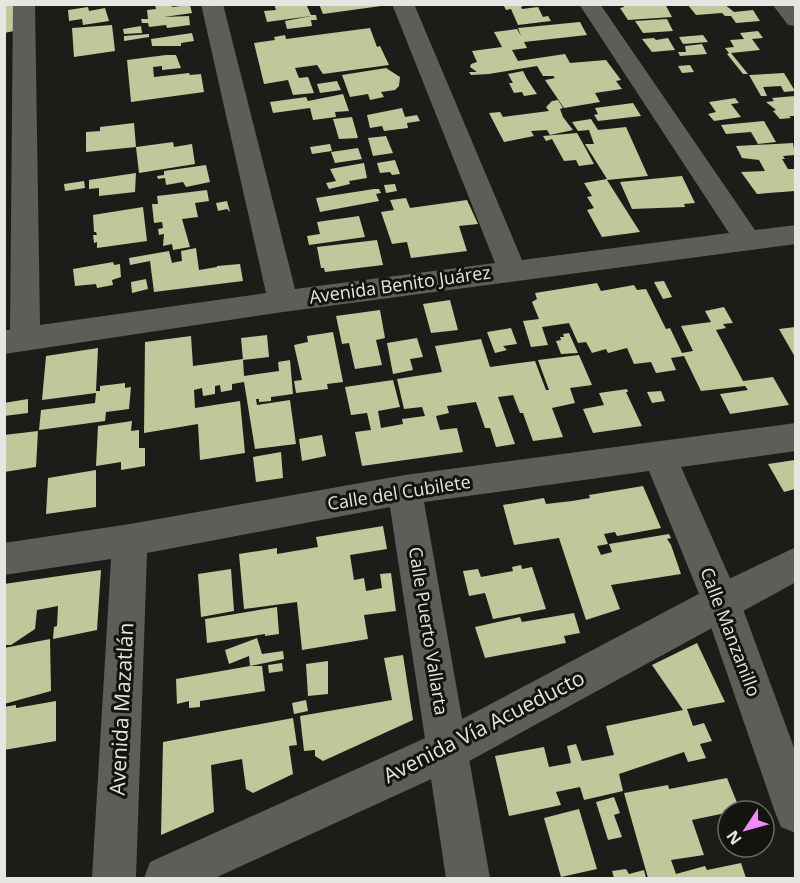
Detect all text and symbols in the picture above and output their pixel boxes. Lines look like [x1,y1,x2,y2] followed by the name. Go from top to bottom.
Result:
[308,259,492,309] street label: Avenida Benito Juárez
[326,469,472,515] street label: Calle del Cubilete
[404,545,454,717] street label: Calle Puerto Vallarta
[695,564,767,700] street label: Calle Manzanillo
[102,622,140,796] street label: Avenida Mazatlán
[378,663,589,789] street label: Avenida Vía Acueducto
[716,799,776,859] north arrow
[721,826,747,850] text: N

